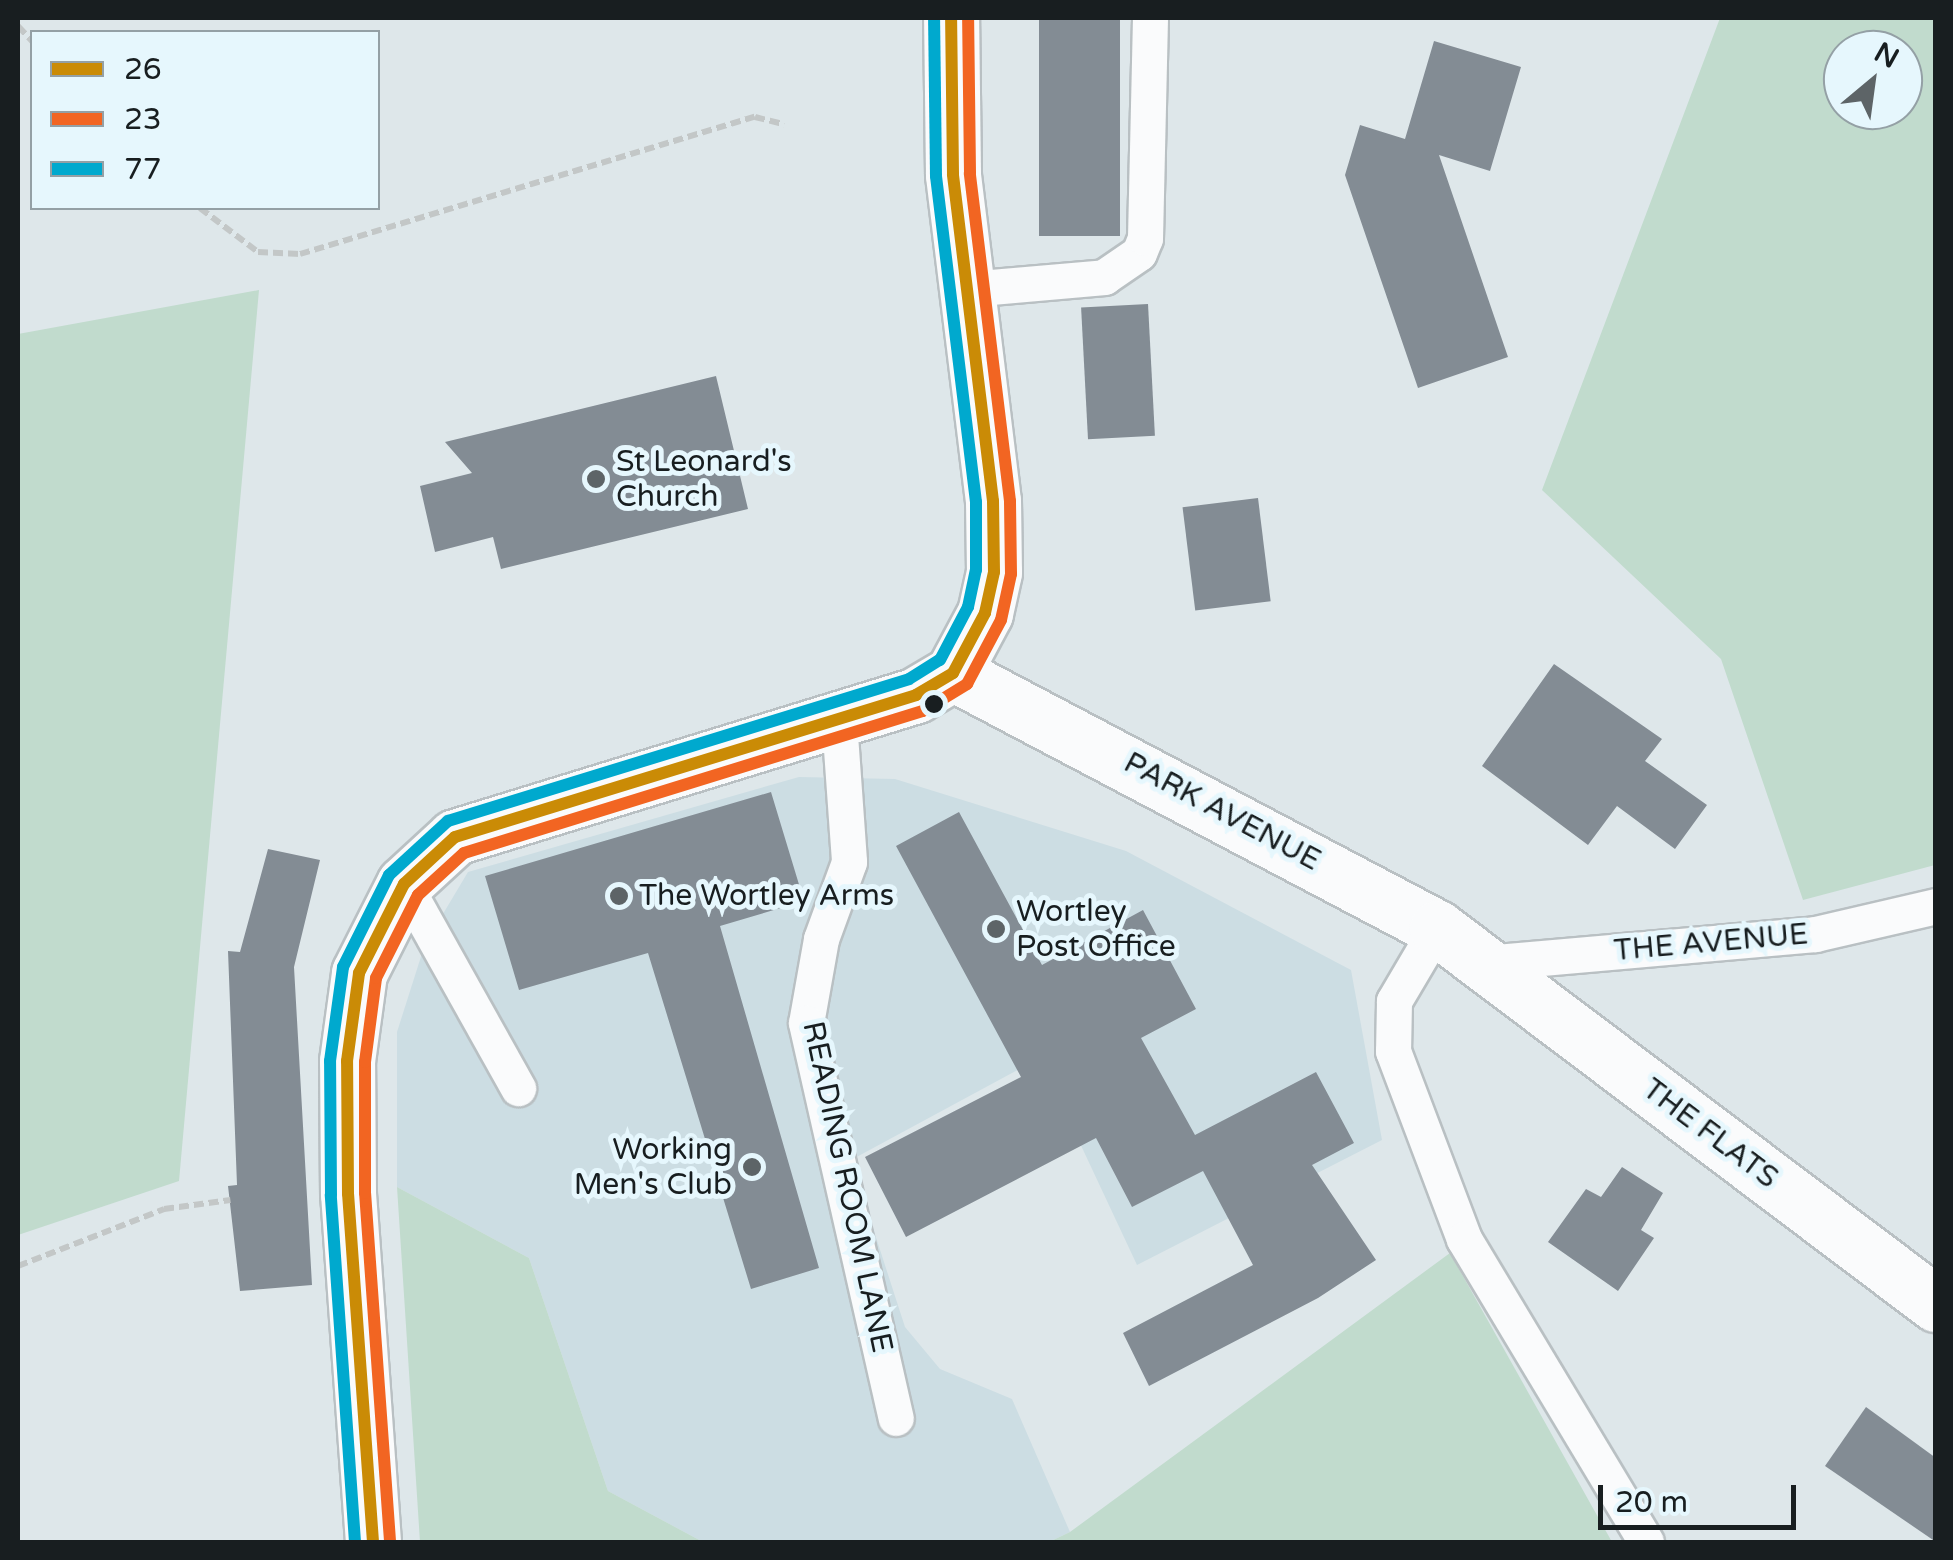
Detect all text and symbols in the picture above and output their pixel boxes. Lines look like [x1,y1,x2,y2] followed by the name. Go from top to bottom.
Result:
[30,30,380,210] legend
[1823,30,1923,130] north arrow
[1868,35,1905,76] text: N
[124,51,162,88] text: 26
[124,101,162,138] text: 23
[124,151,162,188] text: 77
[616,444,792,514] place label: St Leonard's Church
[585,468,607,490] marker: St Leonard's Church
[924,694,944,714] unlabelled marker
[1118,745,1326,879] street label: PARK AVENUE
[639,878,894,914] place label: The Wortley Arms
[608,885,630,907] marker: The Wortley Arms
[1016,894,1176,964] place label: Wortley Post Office
[1612,917,1810,969] street label: THE AVENUE
[985,918,1007,940] marker: Wortley Post Office
[794,1018,900,1356] street label: READING ROOM LANE
[1635,1071,1785,1197] street label: THE FLATS
[574,1132,732,1202] place label: Working Men's Club
[741,1156,763,1178] marker: Working Men's Club
[1603,1465,1800,1527] scale bar
[1615,1484,1688,1521] text: 20 m

